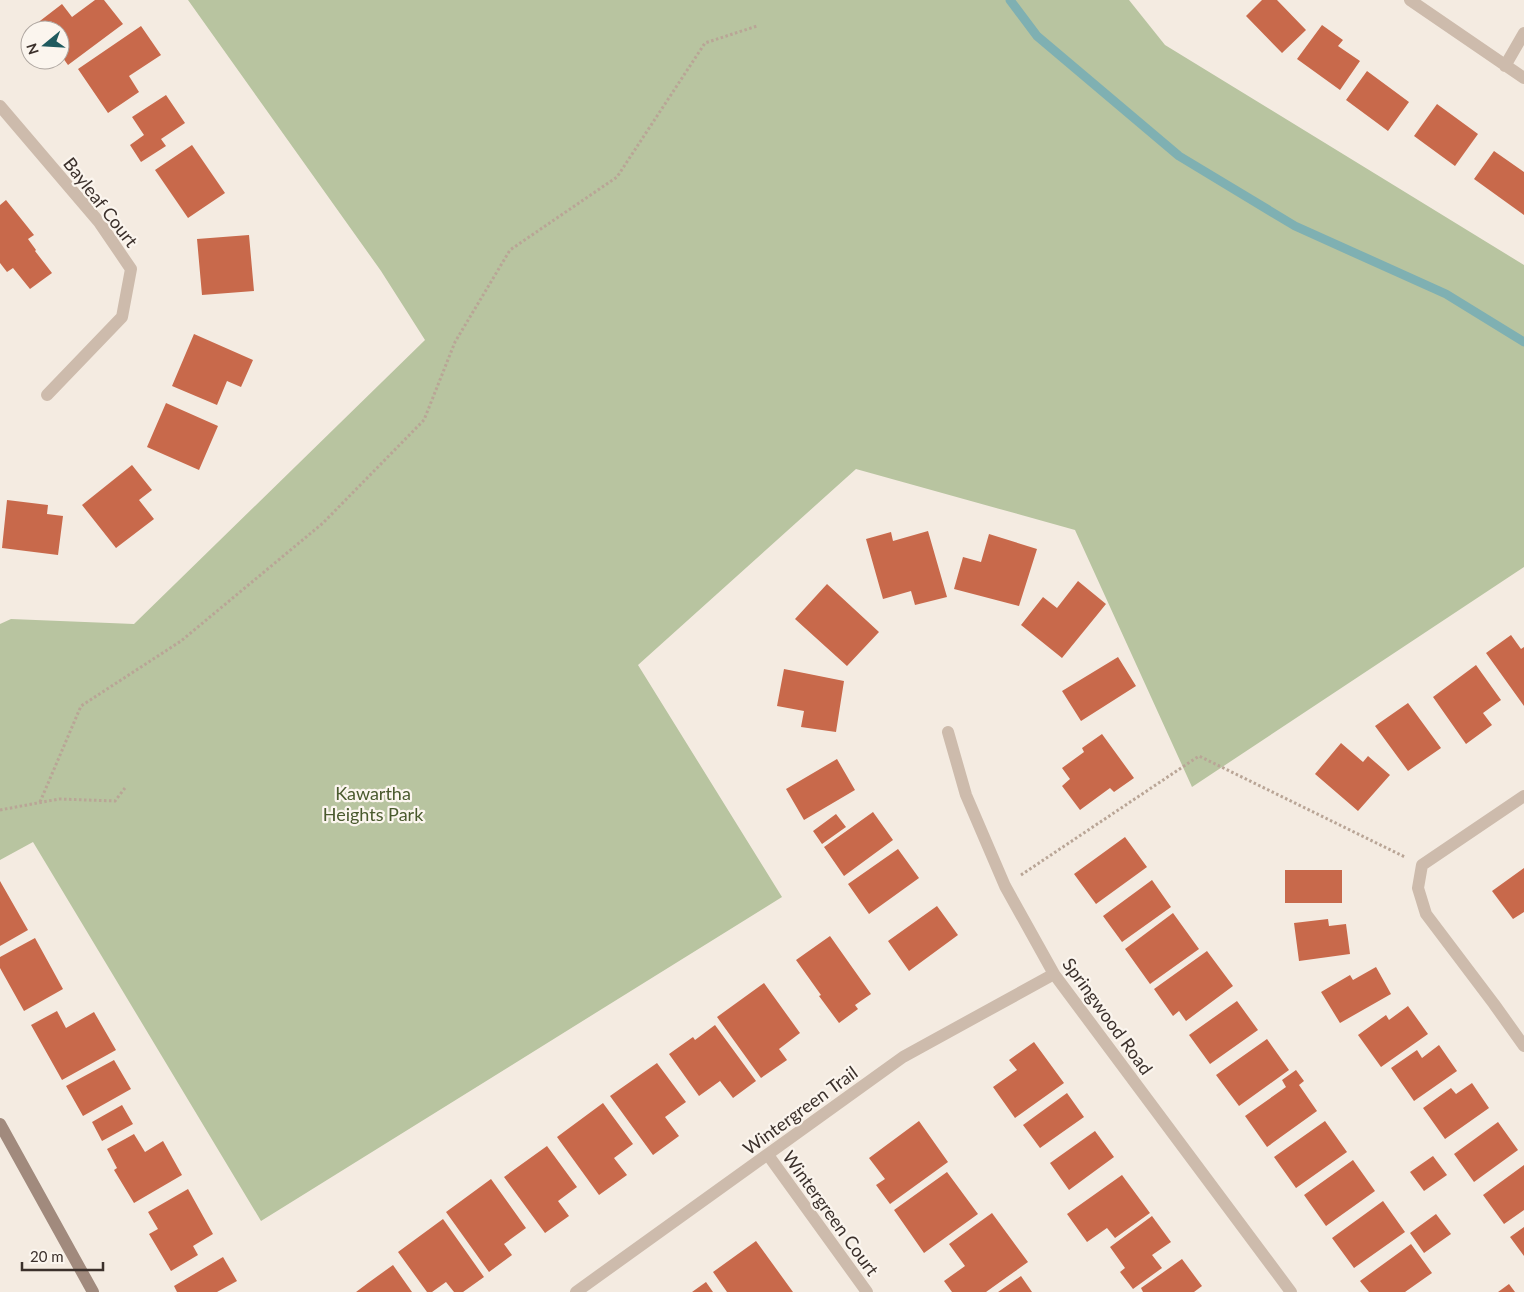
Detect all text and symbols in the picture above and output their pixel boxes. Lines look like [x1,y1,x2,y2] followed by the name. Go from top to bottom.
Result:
[20,20,70,70] north arrow
[22,41,42,57] text: N
[59,153,143,252] street label: Bayleaf Court
[323,782,424,825] park label: Kawartha Heights Park
[1058,953,1158,1079] street label: Springwood Road
[738,1061,862,1159] street label: Wintergreen Trail
[778,1146,884,1280] street label: Wintergreen Court
[22,1240,104,1272] scale bar
[30,1247,64,1265] text: 20 m

